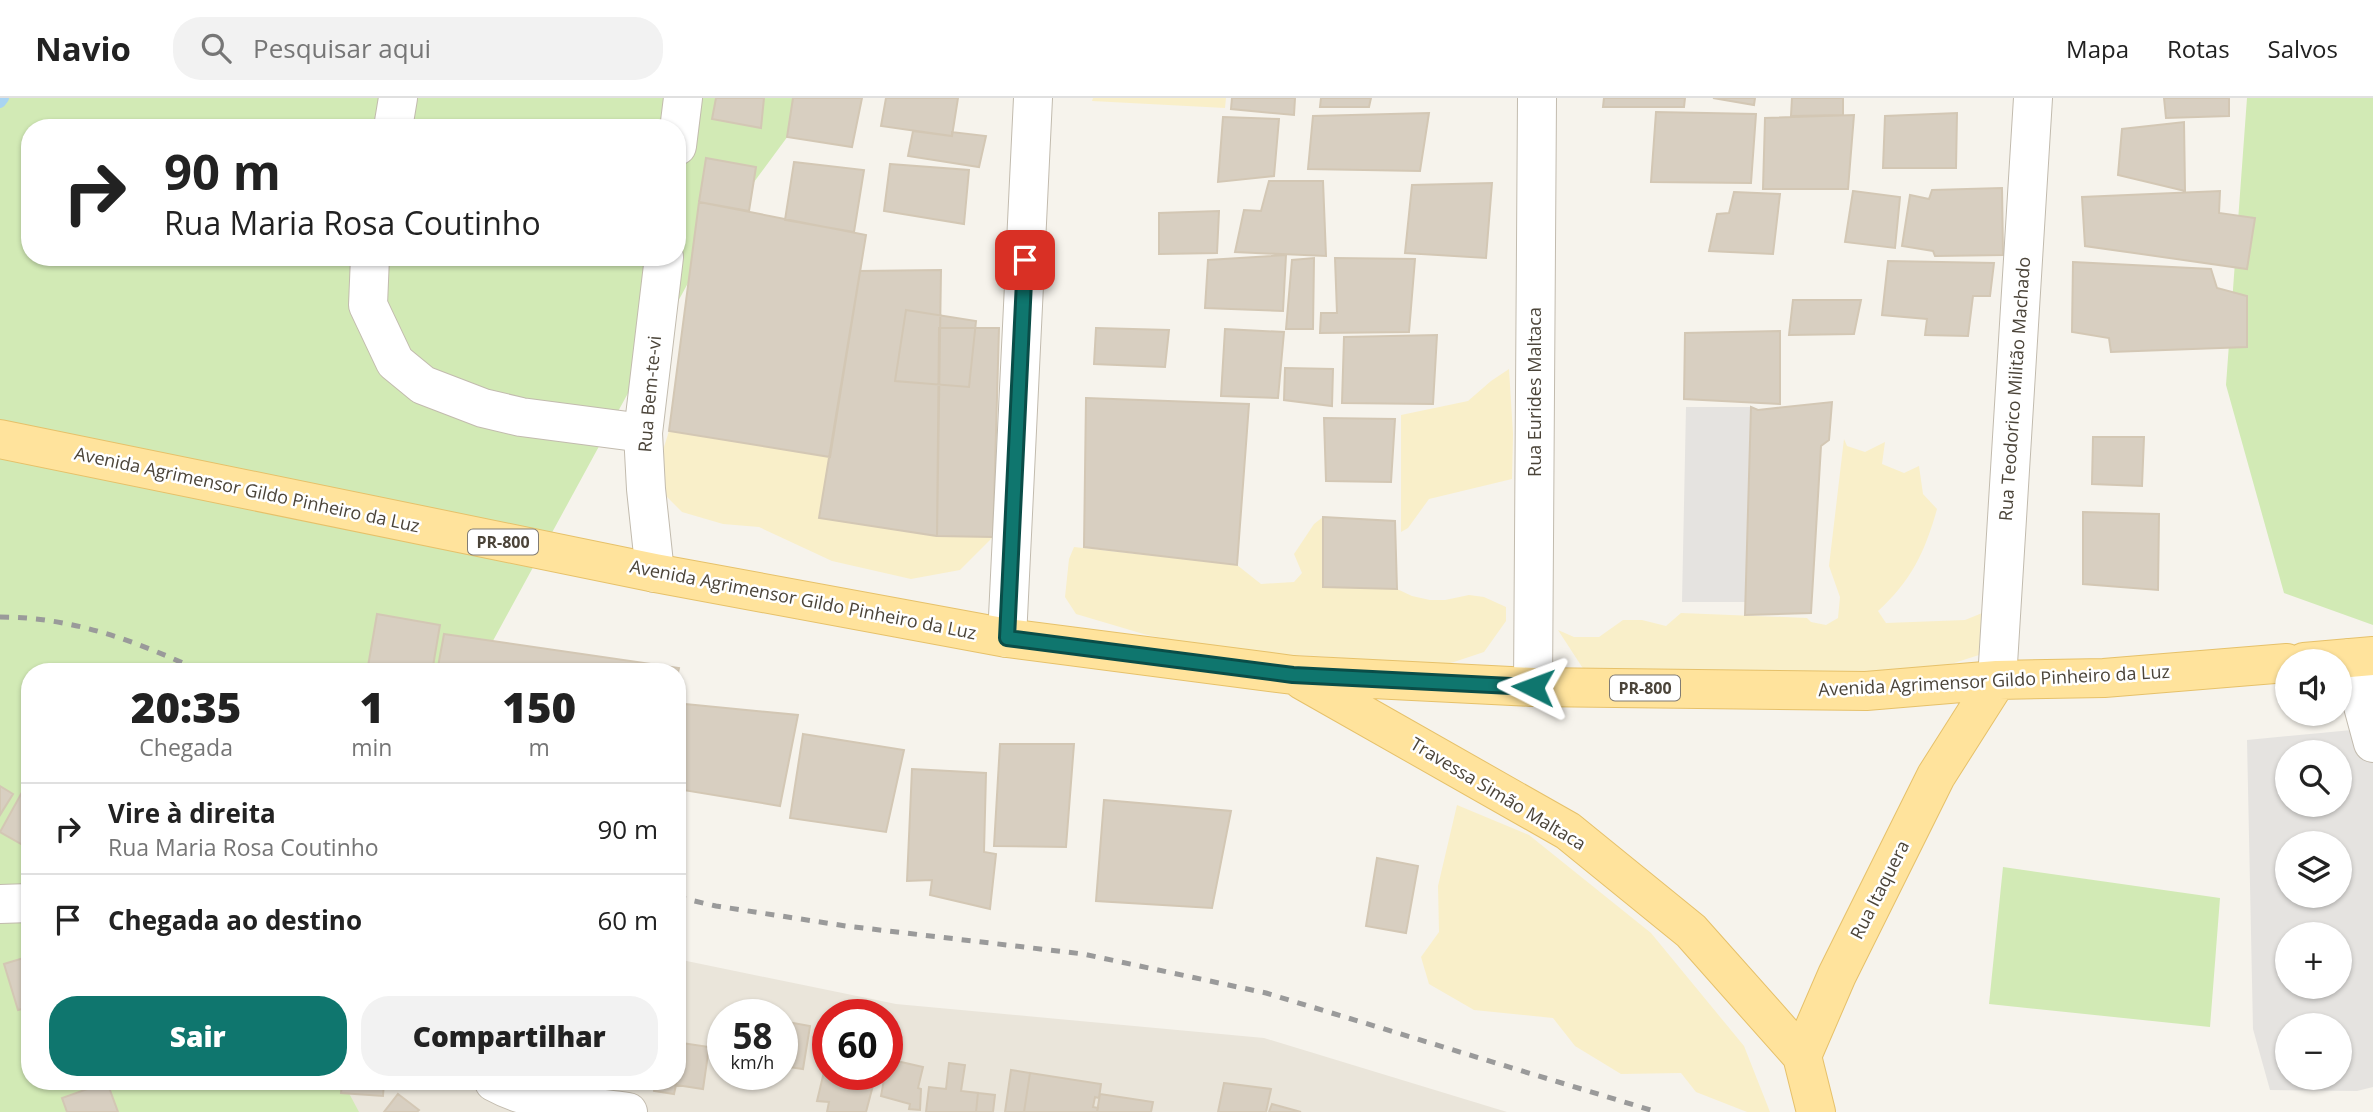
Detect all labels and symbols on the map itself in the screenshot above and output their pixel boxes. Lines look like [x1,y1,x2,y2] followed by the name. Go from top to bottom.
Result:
[995,230,1055,290] pin
[1993,256,2035,522] street label: Rua Teodorico Militão Machado
[1522,307,1546,477] street label: Rua Eurides Maltaca
[632,335,666,453] street label: Rua Bem-te-vi
[72,441,422,537] street label: Avenida Agrimensor Gildo Pinheiro da Luz
[468,530,538,555] road number: PR-800
[628,554,978,644] street label: Avenida Agrimensor Gildo Pinheiro da Luz
[1496,650,1570,724] position arrow
[1817,659,2170,701] street label: Avenida Agrimensor Gildo Pinheiro da Luz
[1610,676,1680,701] road number: PR-800
[1406,731,1591,855] street label: Travessa Simão Maltaca
[1844,836,1914,943] street label: Rua Itaquera
[812,999,903,1090] speed limit sign: 60

